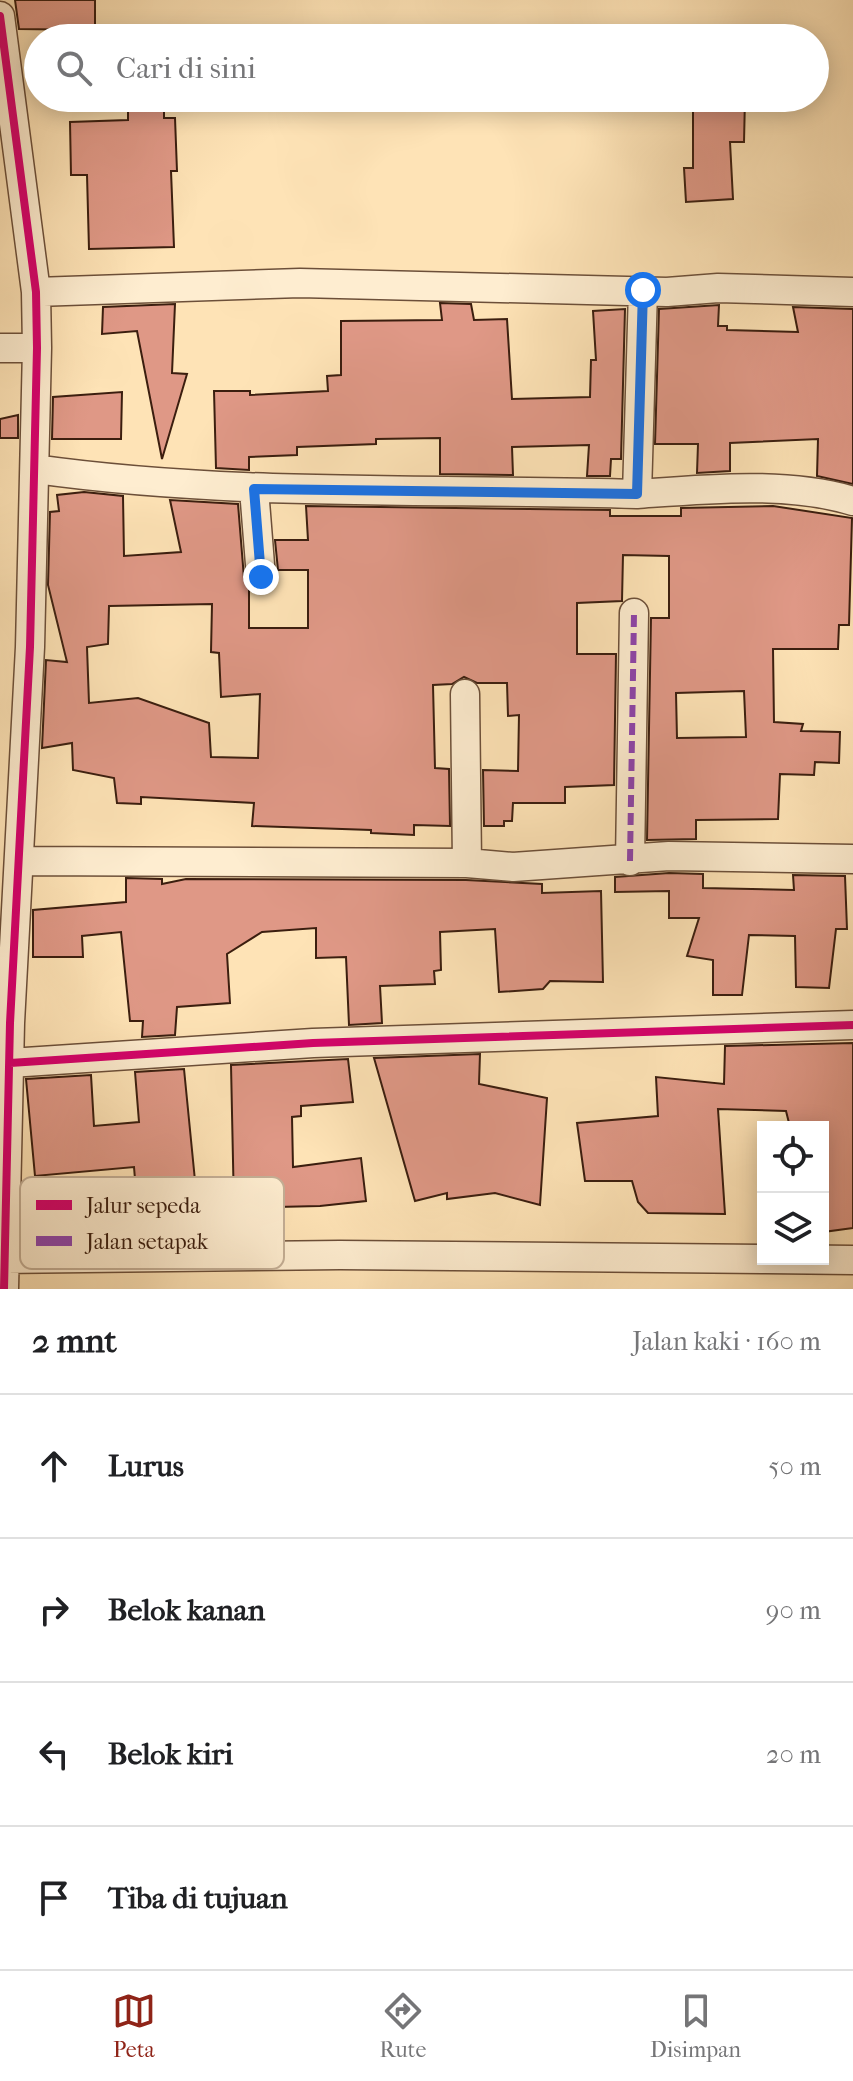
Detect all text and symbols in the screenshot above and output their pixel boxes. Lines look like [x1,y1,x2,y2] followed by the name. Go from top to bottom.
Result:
[24,24,829,112] search box
[52,46,96,90] icon: search
[116,51,256,86] text: Cari di sini
[625,272,661,308] route start
[243,559,279,595] route end
[757,1121,829,1265] map controls
[757,1121,829,1193] button: locate
[20,1177,284,1269] legend
[84,1193,201,1219] text: Jalur sepeda
[757,1193,829,1265] button: layers
[84,1229,209,1255] text: Jalan setapak
[32,1321,117,1361] text: 2 mnt
[632,1326,821,1357] text: Jalan kaki · 160 m
[32,1444,76,1488] icon: ahead
[108,1449,184,1484] text: Lurus
[768,1451,821,1482] text: 50 m
[32,1588,76,1632] icon: right
[108,1593,265,1628] text: Belok kanan
[766,1595,821,1626] text: 90 m
[32,1732,76,1776] icon: left
[108,1737,233,1772] text: Belok kiri
[766,1739,821,1770] text: 20 m
[32,1876,76,1920] icon: arrive
[108,1881,288,1916] text: Tiba di tujuan
[112,1989,156,2063] tab: Peta
[380,1989,426,2063] tab: Rute
[650,1989,741,2063] tab: Disimpan

